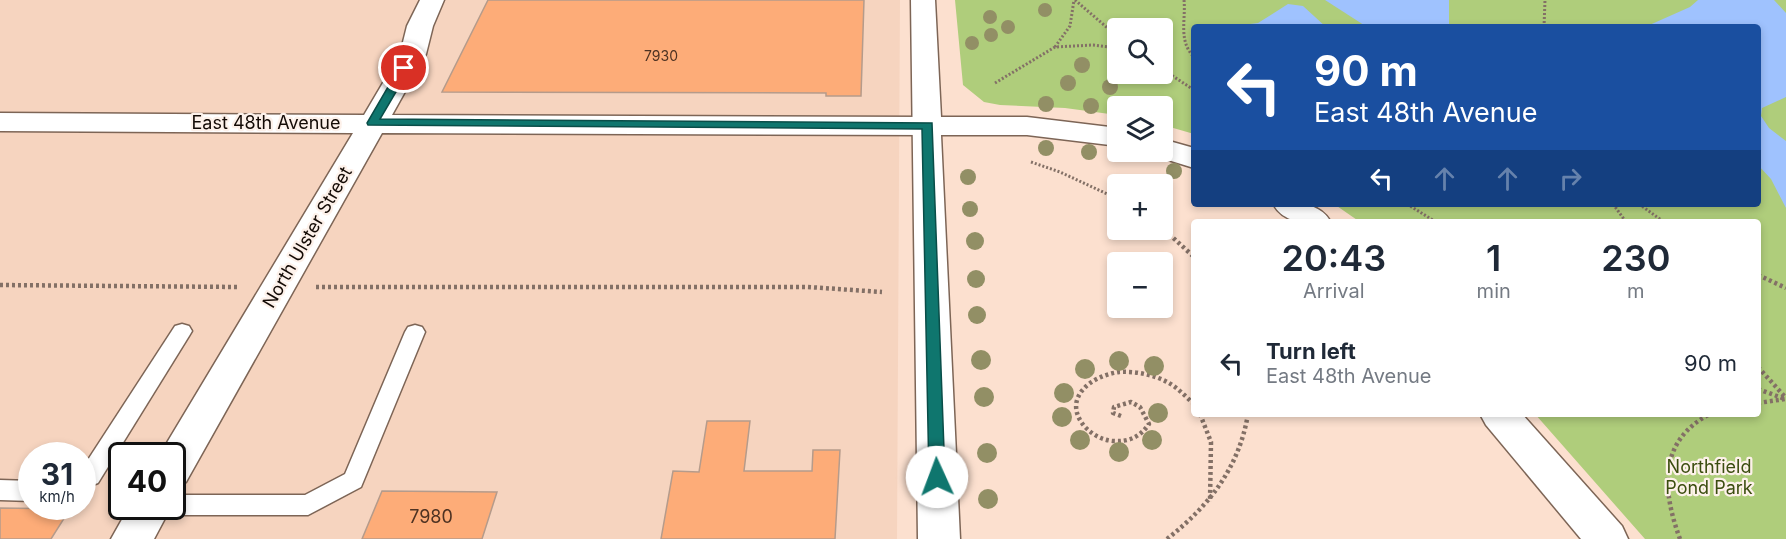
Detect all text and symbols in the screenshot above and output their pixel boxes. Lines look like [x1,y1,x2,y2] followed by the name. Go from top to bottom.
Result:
[1107,18,1173,318] map controls
[1107,18,1173,84] button: search
[378,42,429,93] pin
[1314,45,1418,96] text: 90 m
[644,47,678,64] house number: 7930
[1215,48,1293,126] icon: left
[387,51,420,84] icon: arrive
[1107,96,1173,162] button: layers
[1314,96,1537,129] text: East 48th Avenue
[192,112,340,133] street label: East 48th Avenue
[1365,162,1398,195] icon: left
[1428,162,1461,195] icon: ahead
[1491,162,1524,195] icon: ahead
[1554,162,1587,195] icon: right
[258,163,356,311] street label: North Ulster Street
[1107,174,1173,240] button: +
[1282,236,1386,280] text: 20:43
[1486,236,1501,280] text: 1
[1601,236,1670,280] text: 230
[1107,252,1173,318] button: −
[1303,279,1365,303] text: Arrival
[1477,279,1511,303] text: min
[1627,279,1645,303] text: m
[1266,338,1356,364] text: Turn left
[1215,347,1248,380] icon: left
[1684,350,1737,376] text: 90 m
[1266,364,1432,388] text: East 48th Avenue
[108,442,186,520] speed limit sign: 40
[905,445,969,509] position arrow
[41,456,73,492] text: 31
[1665,456,1753,498] park label: Northfield Pond Park
[39,487,75,506] text: km/h
[409,506,453,527] house number: 7980

